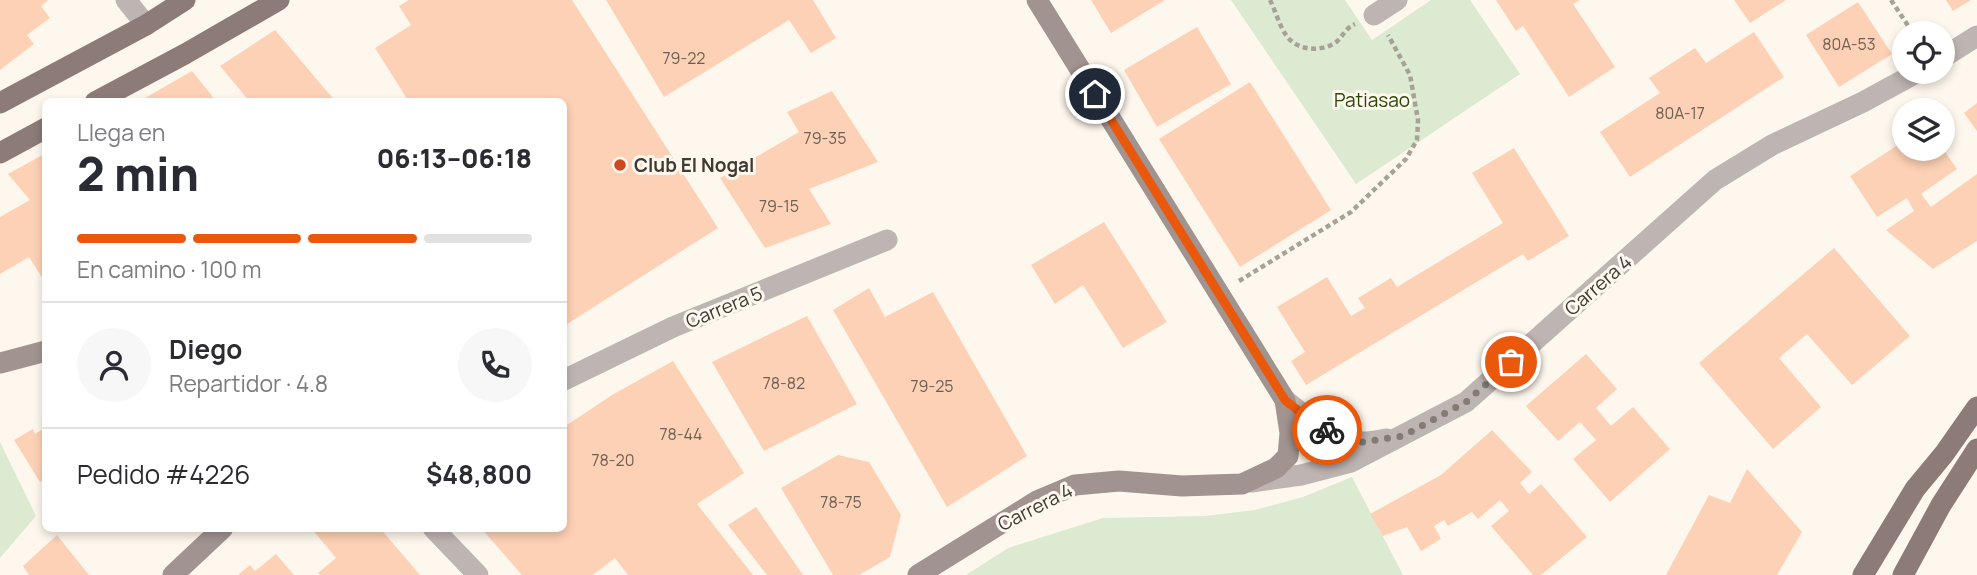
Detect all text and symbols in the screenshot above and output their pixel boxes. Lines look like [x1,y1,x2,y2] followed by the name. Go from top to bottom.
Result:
[1892,21,1955,161] map controls
[1892,21,1955,84] button: locate
[1822,33,1876,55] house number: 80A-53
[663,47,705,69] house number: 79-22
[1065,64,1125,124] pin
[1076,75,1114,113] icon: home
[1334,87,1410,113] park label: Patiasao
[1892,98,1955,161] button: layers
[1655,102,1705,124] house number: 80A-17
[77,116,165,148] text: Llega en
[804,127,846,149] house number: 79-35
[377,140,532,176] text: 06:13–06:18
[77,142,199,205] text: 2 min
[634,152,754,178] place label: Club El Nogal
[612,157,628,173] marker: Club El Nogal
[759,195,799,217] house number: 79-15
[1559,249,1637,321] street label: Carrera 4
[77,253,261,285] text: En camino · 100 m
[682,280,766,334] street label: Carrera 5
[77,328,151,402] button: person
[458,328,532,402] button: phone
[169,331,242,367] text: Diego
[1481,332,1541,392] pin
[1492,343,1530,381] icon: bag
[169,367,328,399] text: Repartidor · 4.8
[763,372,805,394] house number: 78-82
[910,375,954,397] house number: 79-25
[1292,395,1362,465] courier
[1308,411,1346,449] icon: bike
[659,423,703,445] house number: 78-44
[592,449,634,471] house number: 78-20
[77,456,250,492] text: Pedido #4226
[426,456,532,492] text: $48,800
[993,477,1077,537] street label: Carrera 4
[820,491,862,513] house number: 78-75

